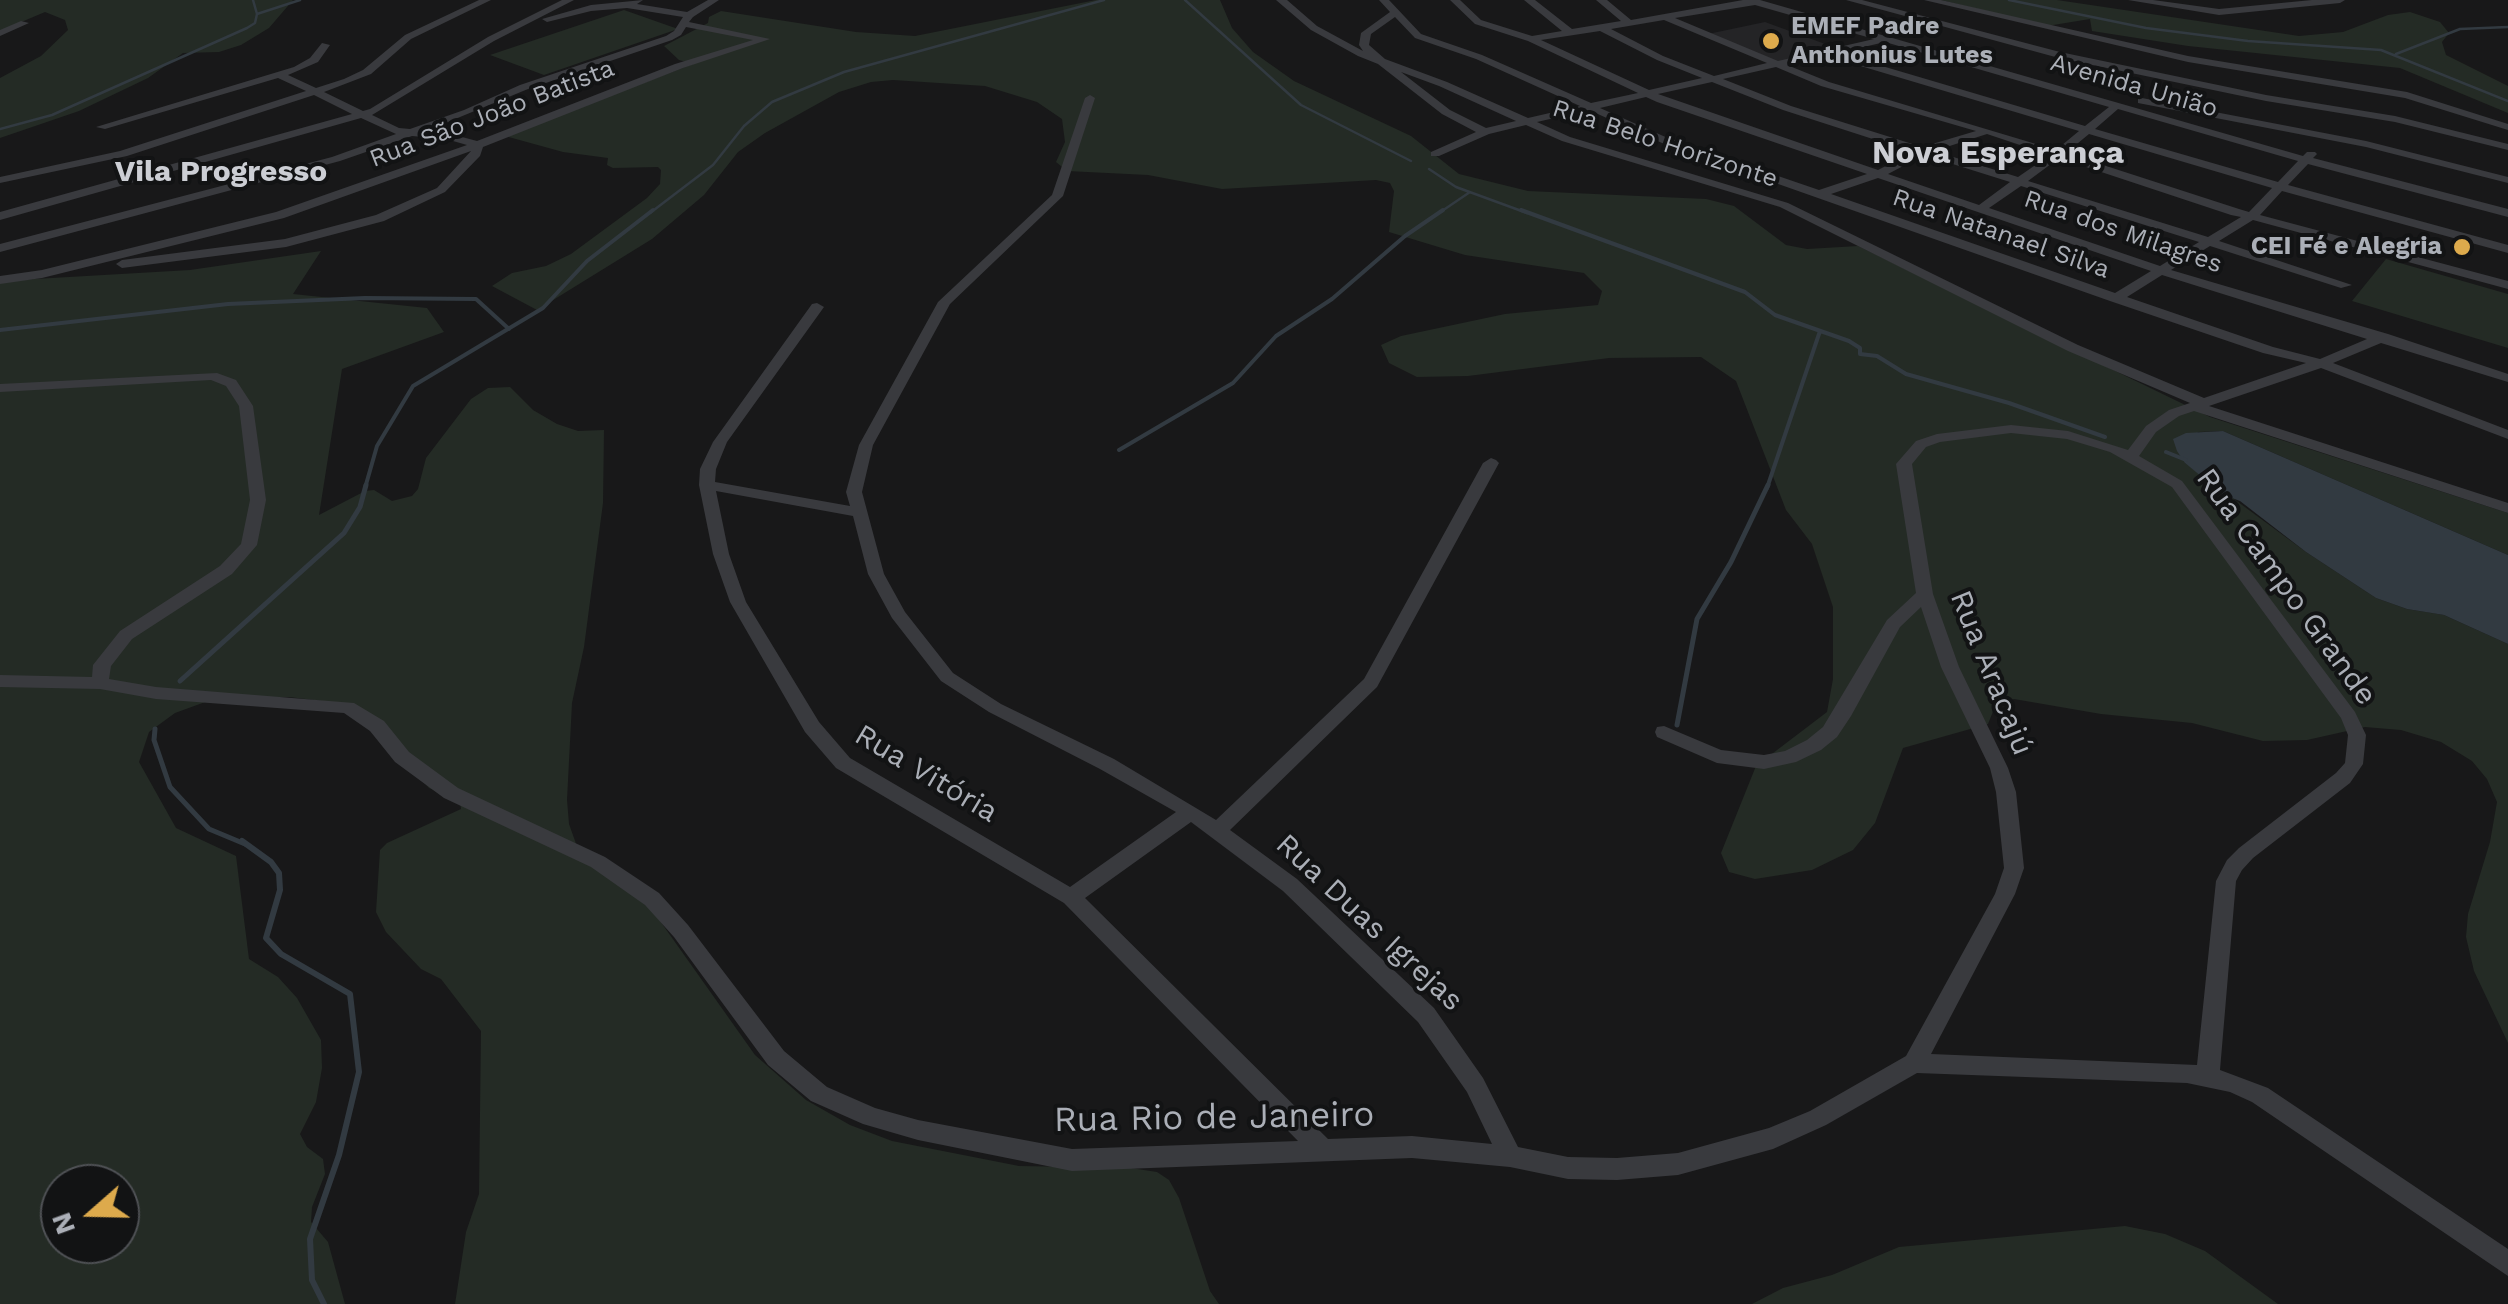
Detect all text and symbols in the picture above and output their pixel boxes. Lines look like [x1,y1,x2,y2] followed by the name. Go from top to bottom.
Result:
[1791,12,1993,71] place label: EMEF Padre Anthonius Lutes
[1760,30,1782,52] marker: EMEF Padre Anthonius Lutes
[2047,48,2221,124] street label: Avenida União
[366,54,618,174] street label: Rua São João Batista
[1549,93,1781,195] street label: Rua Belo Horizonte
[1872,135,2124,173] district label: Nova Esperança
[115,154,327,190] district label: Vila Progresso
[1888,183,2114,285] street label: Rua Natanael Silva
[2020,184,2226,280] street label: Rua dos Milagres
[2251,232,2442,262] place label: CEI Fé e Alegria
[2451,236,2473,258] marker: CEI Fé e Alegria
[2188,462,2384,712] street label: Rua Campo Grande
[1942,585,2040,761] street label: Rua Aracajú
[848,717,1004,831] street label: Rua Vitória
[1268,827,1470,1019] street label: Rua Duas Igrejas
[1053,1094,1375,1142] street label: Rua Rio de Janeiro
[40,1164,140,1264] north arrow
[44,1208,82,1239] text: N

